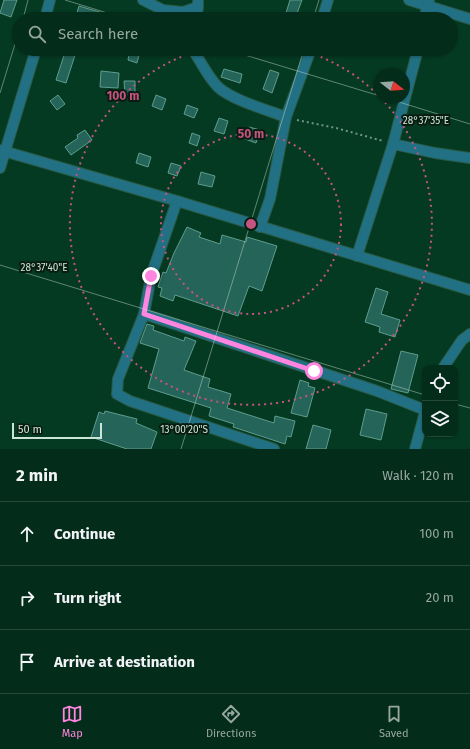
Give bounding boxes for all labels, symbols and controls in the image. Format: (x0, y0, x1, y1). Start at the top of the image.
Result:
search box (12, 12, 458, 56)
icon: search (26, 23, 48, 45)
text: Search here (58, 25, 138, 43)
north arrow (374, 68, 410, 104)
text: 100 m (107, 89, 139, 103)
text: 28°37'35"E (403, 115, 449, 127)
text: 50 m (238, 127, 264, 141)
centre of rings (244, 217, 258, 231)
text: 28°37'40"E (20, 262, 68, 274)
route end (142, 267, 160, 285)
route start (305, 362, 323, 380)
map controls (422, 365, 458, 437)
button: locate (422, 365, 458, 401)
button: layers (422, 401, 458, 437)
scale bar (12, 421, 102, 440)
text: 50 m (18, 423, 42, 436)
text: 13°00'20"S (160, 424, 208, 436)
text: 2 min (16, 465, 58, 486)
text: Walk · 120 m (382, 468, 454, 483)
icon: ahead (16, 523, 38, 545)
text: Continue (54, 525, 115, 543)
text: 100 m (419, 526, 454, 541)
icon: right (16, 587, 38, 609)
text: Turn right (54, 589, 121, 607)
text: 20 m (426, 590, 454, 605)
icon: arrive (16, 651, 38, 673)
text: Arrive at destination (54, 653, 195, 671)
tab: Map (61, 703, 83, 740)
tab: Directions (206, 703, 256, 740)
tab: Saved (379, 703, 409, 740)

